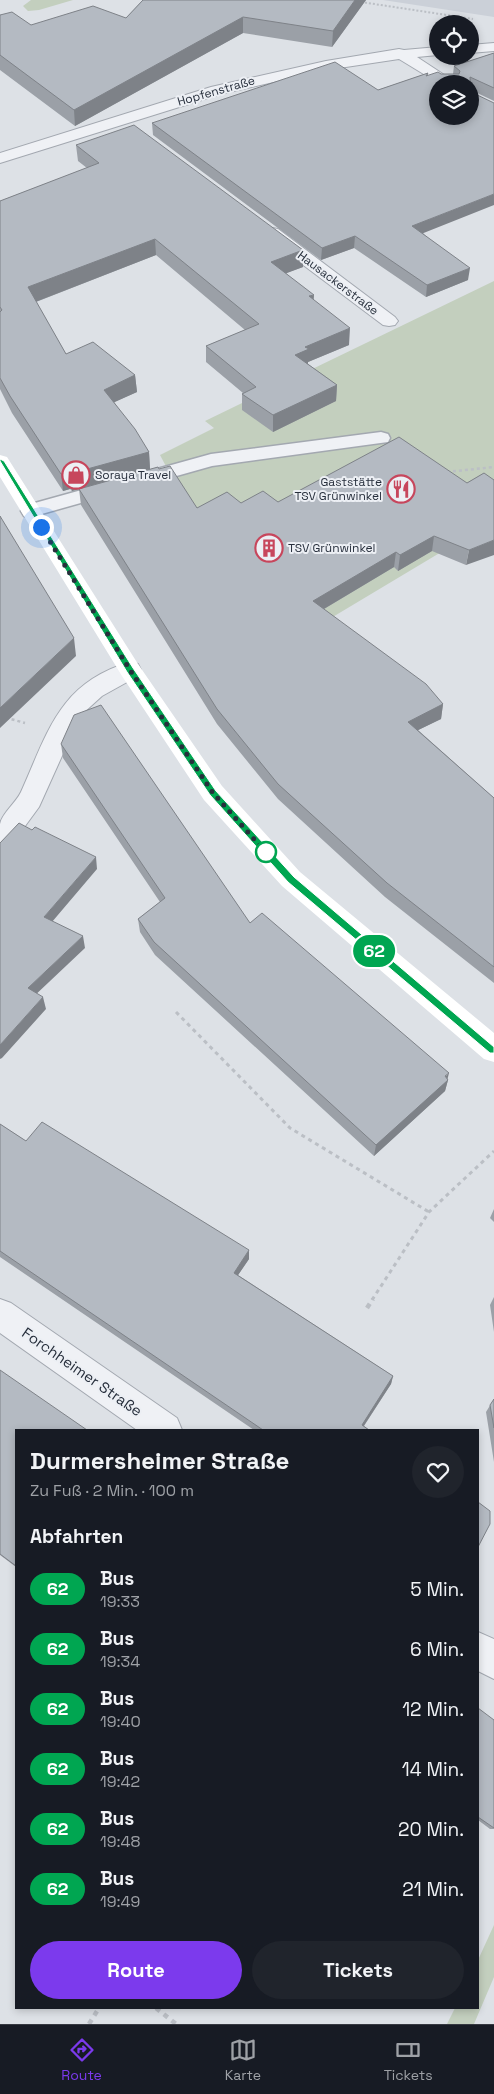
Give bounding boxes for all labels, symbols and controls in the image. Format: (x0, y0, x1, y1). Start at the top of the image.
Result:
map controls (429, 15, 479, 125)
button: locate (429, 15, 479, 65)
street label: Hopfenstraße (175, 72, 257, 110)
button: layers (429, 75, 479, 125)
street label: Hausackerstraße (294, 247, 382, 319)
shop icon: Soraya Travel (61, 460, 91, 490)
place label: Soraya Travel (95, 467, 171, 483)
place label: Gaststätte TSV Grünwinkel (294, 474, 382, 504)
restaurant icon: Gaststätte TSV Grünwinkel (386, 474, 416, 504)
your location (29, 515, 54, 540)
building icon: TSV Grünwinkel (254, 533, 284, 563)
place label: TSV Grünwinkel (288, 540, 376, 556)
unlabelled marker (255, 841, 277, 863)
line badge: 62 (352, 935, 396, 967)
text: 62 (363, 939, 385, 962)
street label: Forchheimer Straße (19, 1323, 146, 1420)
text: Durmersheimer Straße (30, 1445, 289, 1476)
button: heart (412, 1446, 464, 1498)
text: Zu Fuß · 2 Min. · 100 m (30, 1480, 194, 1501)
text: Abfahrten (30, 1524, 123, 1549)
text: Bus (100, 1566, 134, 1591)
text: 62 (47, 1577, 68, 1600)
text: 5 Min. (410, 1577, 464, 1602)
text: 19:33 (100, 1591, 140, 1612)
text: Bus (100, 1626, 134, 1651)
text: 62 (47, 1637, 68, 1660)
text: 6 Min. (410, 1637, 464, 1662)
text: 19:34 (100, 1651, 140, 1672)
text: Bus (100, 1686, 134, 1711)
text: 62 (47, 1697, 68, 1720)
text: 12 Min. (402, 1697, 464, 1722)
text: 19:40 (100, 1711, 141, 1732)
text: Bus (100, 1746, 134, 1771)
text: 62 (47, 1757, 68, 1780)
text: 14 Min. (402, 1757, 464, 1782)
text: 19:42 (100, 1771, 140, 1792)
text: Bus (100, 1806, 134, 1831)
text: 62 (47, 1817, 68, 1840)
text: 20 Min. (398, 1817, 464, 1842)
text: 19:48 (100, 1831, 141, 1852)
text: Bus (100, 1866, 134, 1891)
text: 62 (47, 1877, 68, 1900)
text: 21 Min. (402, 1877, 464, 1902)
text: 19:49 (100, 1891, 140, 1912)
button: Route (30, 1941, 242, 1999)
button: Tickets (252, 1941, 464, 1999)
tab: Route (61, 2036, 102, 2084)
tab: Karte (225, 2036, 261, 2084)
tab: Tickets (384, 2036, 433, 2084)

